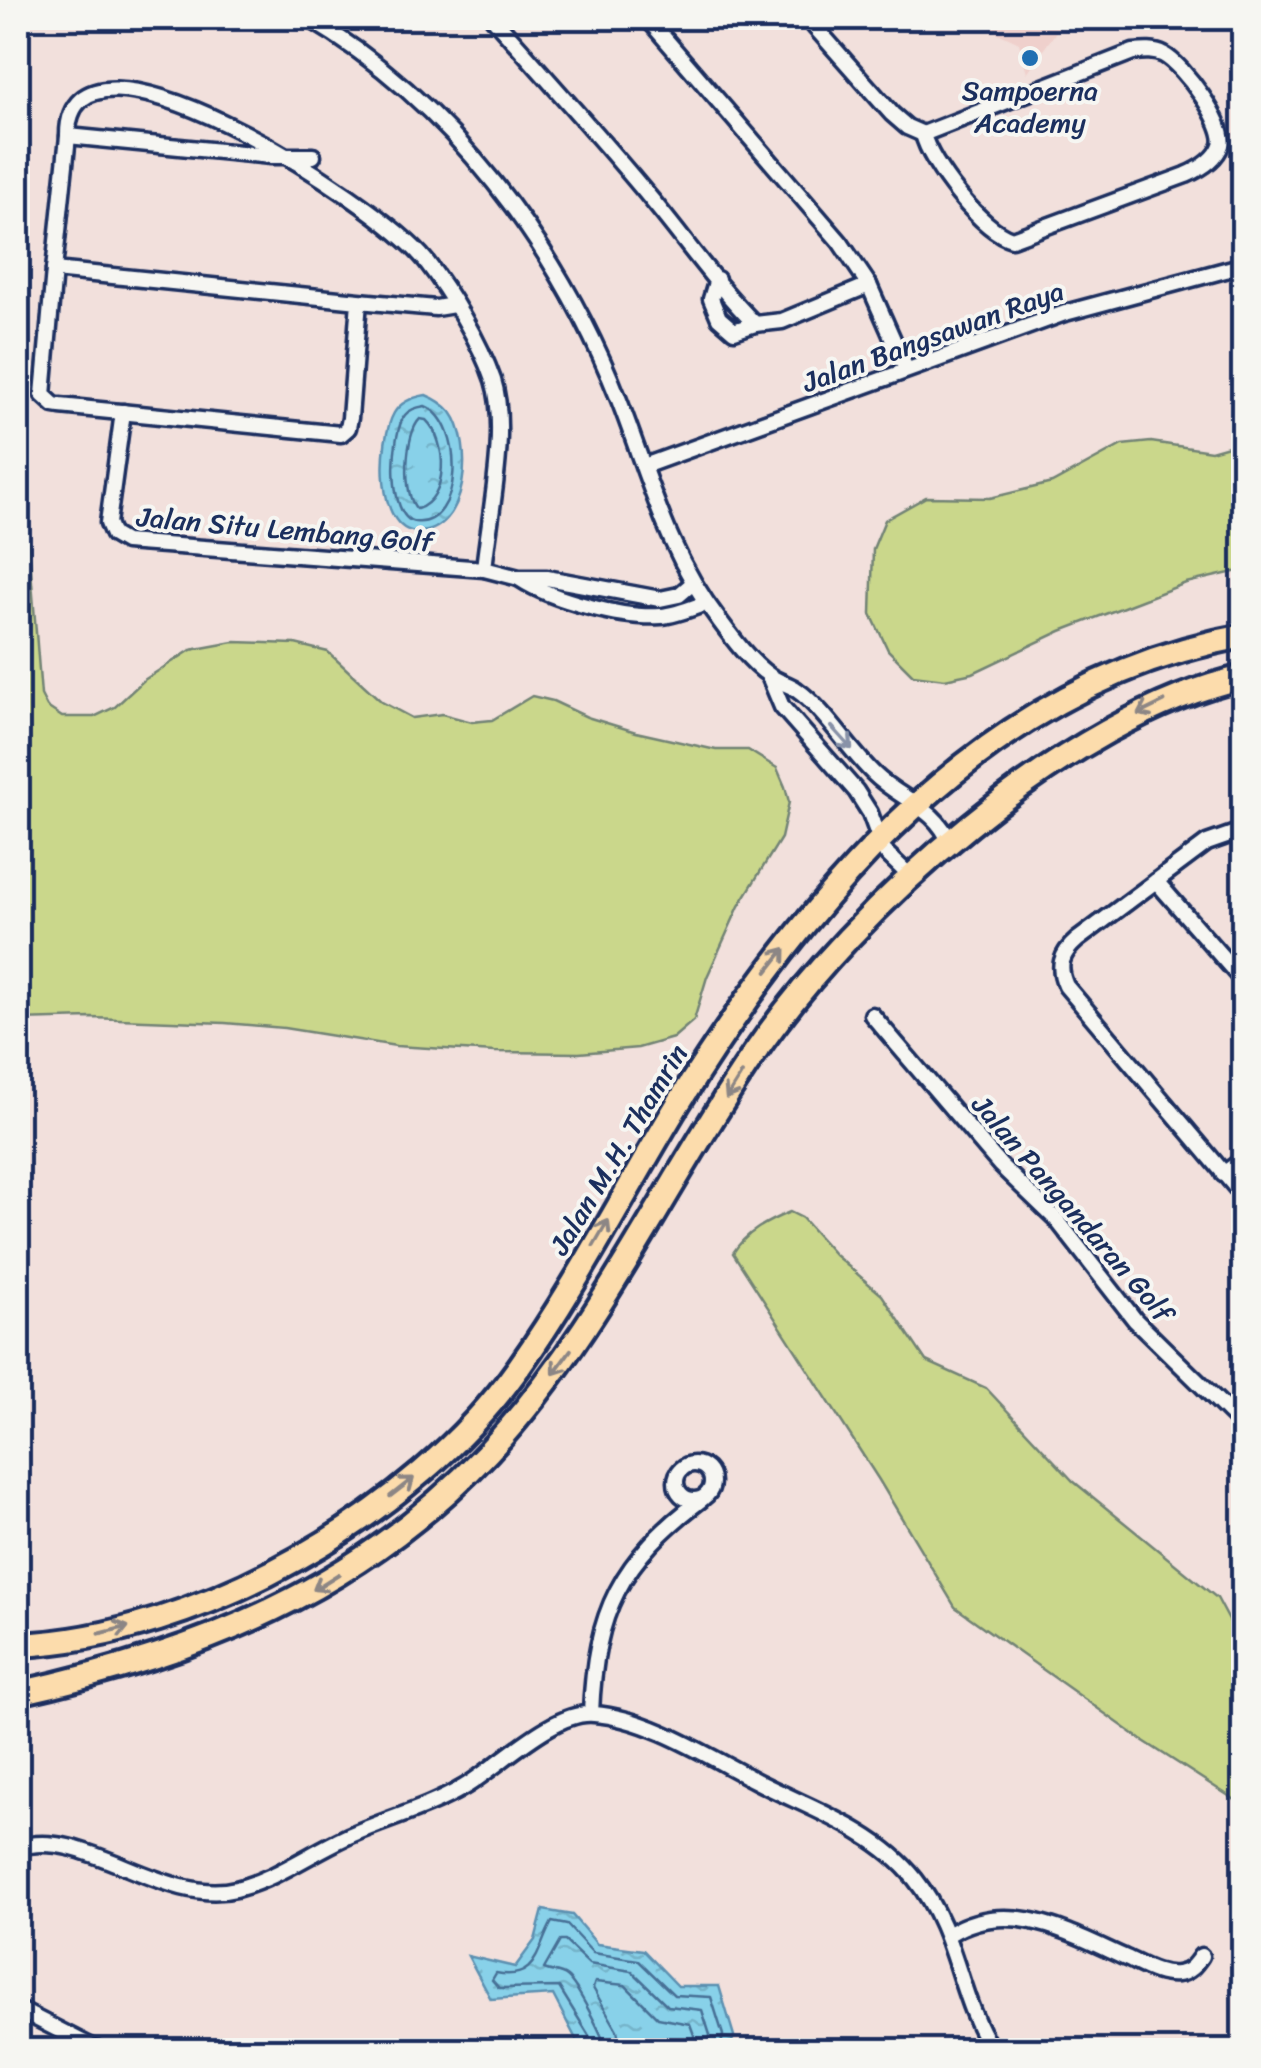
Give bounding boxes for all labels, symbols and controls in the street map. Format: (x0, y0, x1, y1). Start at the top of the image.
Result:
marker: Sampoerna Academy (1019, 47, 1041, 69)
place label: Sampoerna Academy (962, 66, 1098, 147)
street label: Jalan Bangsawan Raya (794, 266, 1071, 407)
street label: Jalan Situ Lembang Golf (134, 492, 438, 567)
one-way arrow (1137, 700, 1167, 719)
one-way arrow (830, 725, 853, 750)
one-way arrow (765, 947, 787, 973)
street label: Jalan M.H. Thamrin (535, 1034, 701, 1265)
one-way arrow (723, 1072, 744, 1100)
street label: Jalan Pangandaran Golf (959, 1082, 1188, 1336)
one-way arrow (591, 1219, 611, 1248)
one-way arrow (551, 1348, 572, 1375)
one-way arrow (388, 1477, 415, 1498)
one-way arrow (312, 1572, 341, 1593)
one-way arrow (97, 1619, 129, 1638)

